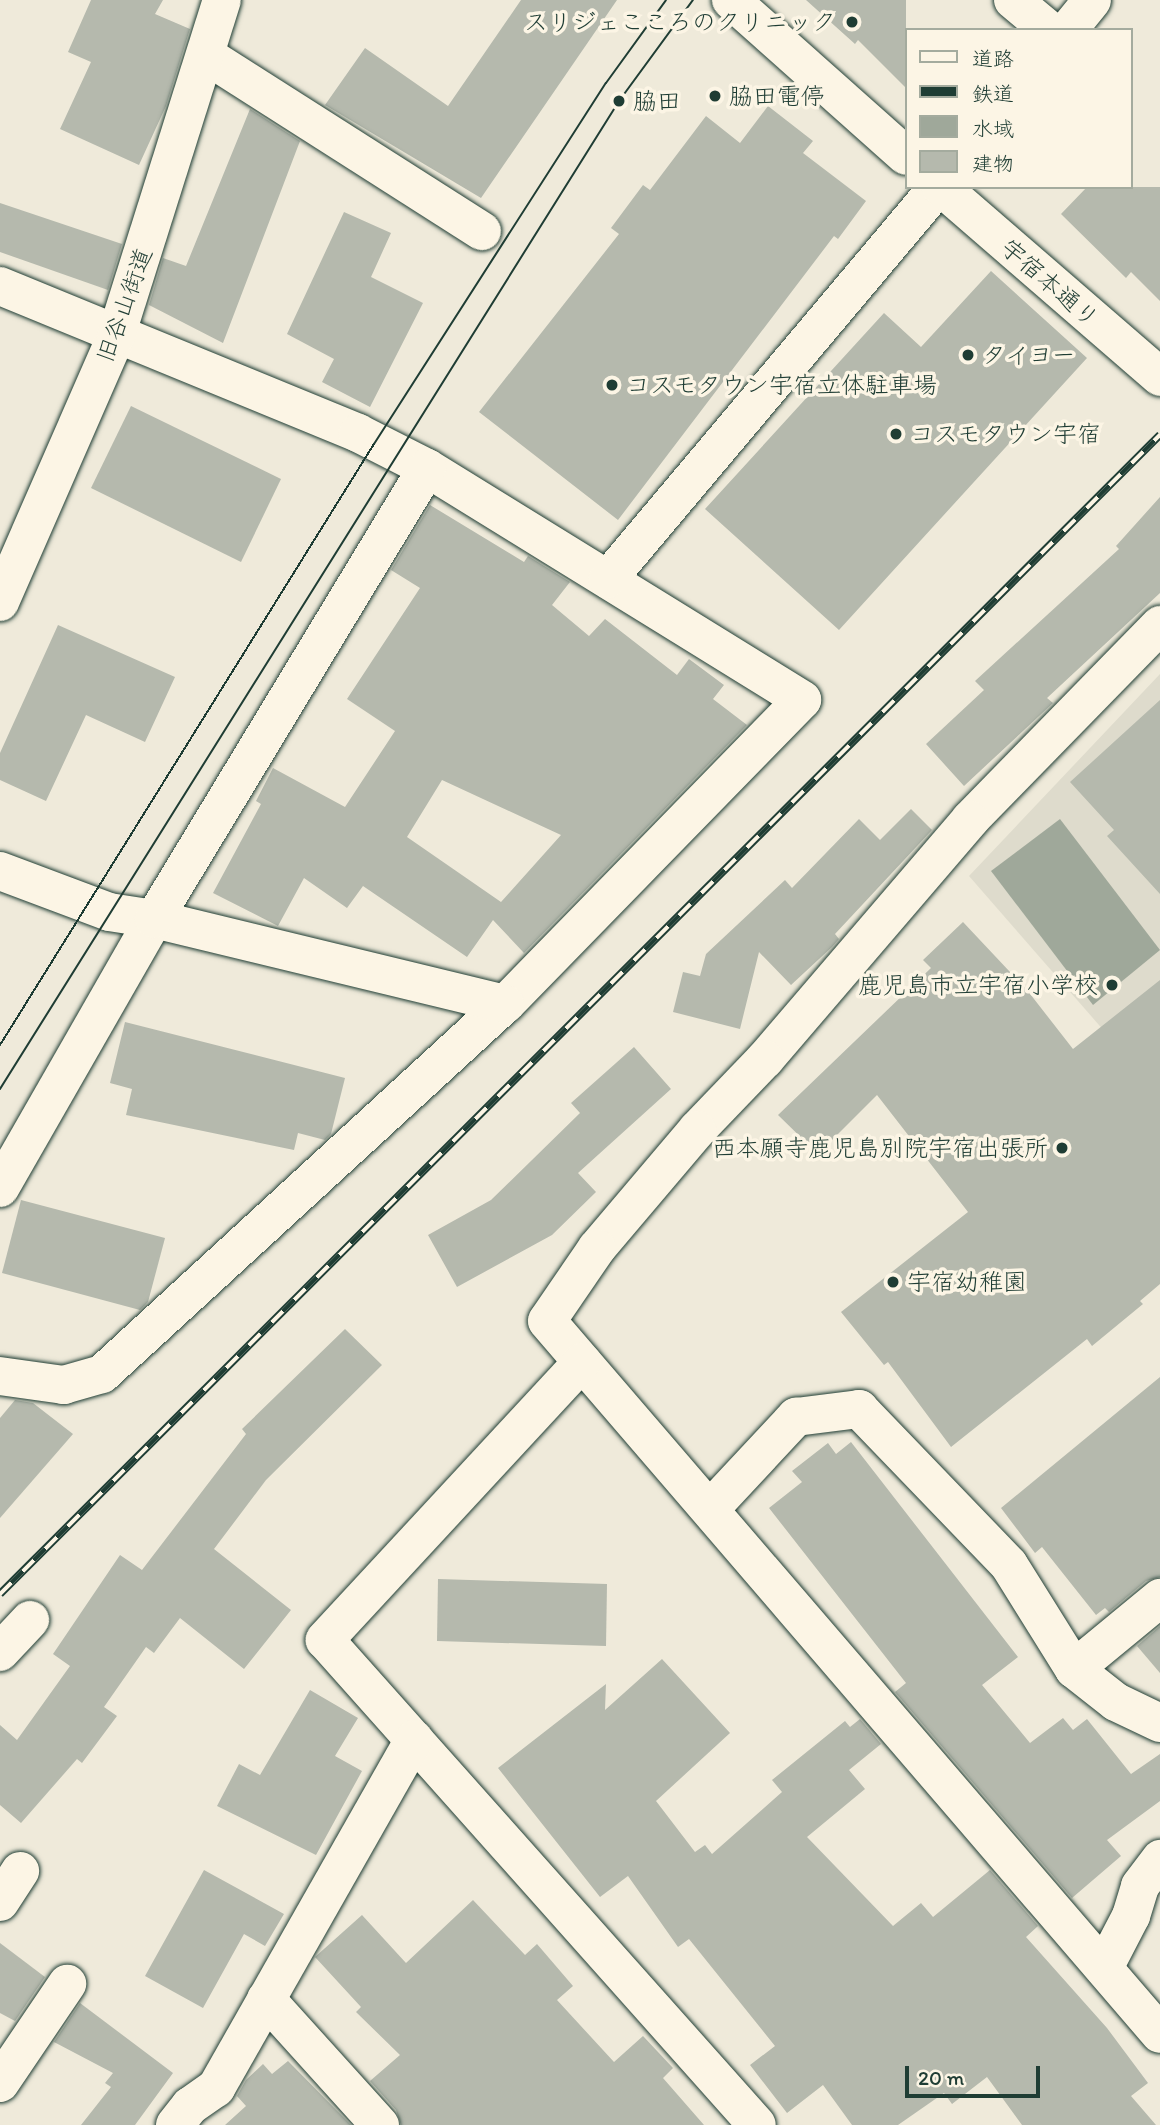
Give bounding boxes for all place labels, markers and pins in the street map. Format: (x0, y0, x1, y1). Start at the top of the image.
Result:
place label: スリジェこころのクリニック (524, 8, 836, 36)
marker: スリジェこころのクリニック (842, 12, 862, 32)
place label: 脇田電停 (729, 82, 825, 110)
place label: 脇田 (633, 87, 681, 115)
marker: 脇田電停 (707, 88, 723, 104)
marker: 脇田 (611, 93, 627, 109)
place label: タイヨー (982, 341, 1077, 369)
marker: タイヨー (960, 347, 976, 363)
place label: コスモタウン宇宿立体駐車場 (626, 371, 938, 399)
marker: コスモタウン宇宿立体駐車場 (604, 377, 620, 393)
place label: コスモタウン宇宿 (910, 420, 1102, 448)
marker: コスモタウン宇宿 (888, 426, 904, 442)
place label: 鹿児島市立宇宿小学校 (858, 971, 1098, 999)
marker: 鹿児島市立宇宿小学校 (1104, 977, 1120, 993)
place label: 西本願寺鹿児島別院宇宿出張所 (712, 1134, 1048, 1162)
marker: 西本願寺鹿児島別院宇宿出張所 (1054, 1140, 1070, 1156)
place label: 宇宿幼稚園 (907, 1268, 1027, 1296)
marker: 宇宿幼稚園 (885, 1274, 901, 1290)

